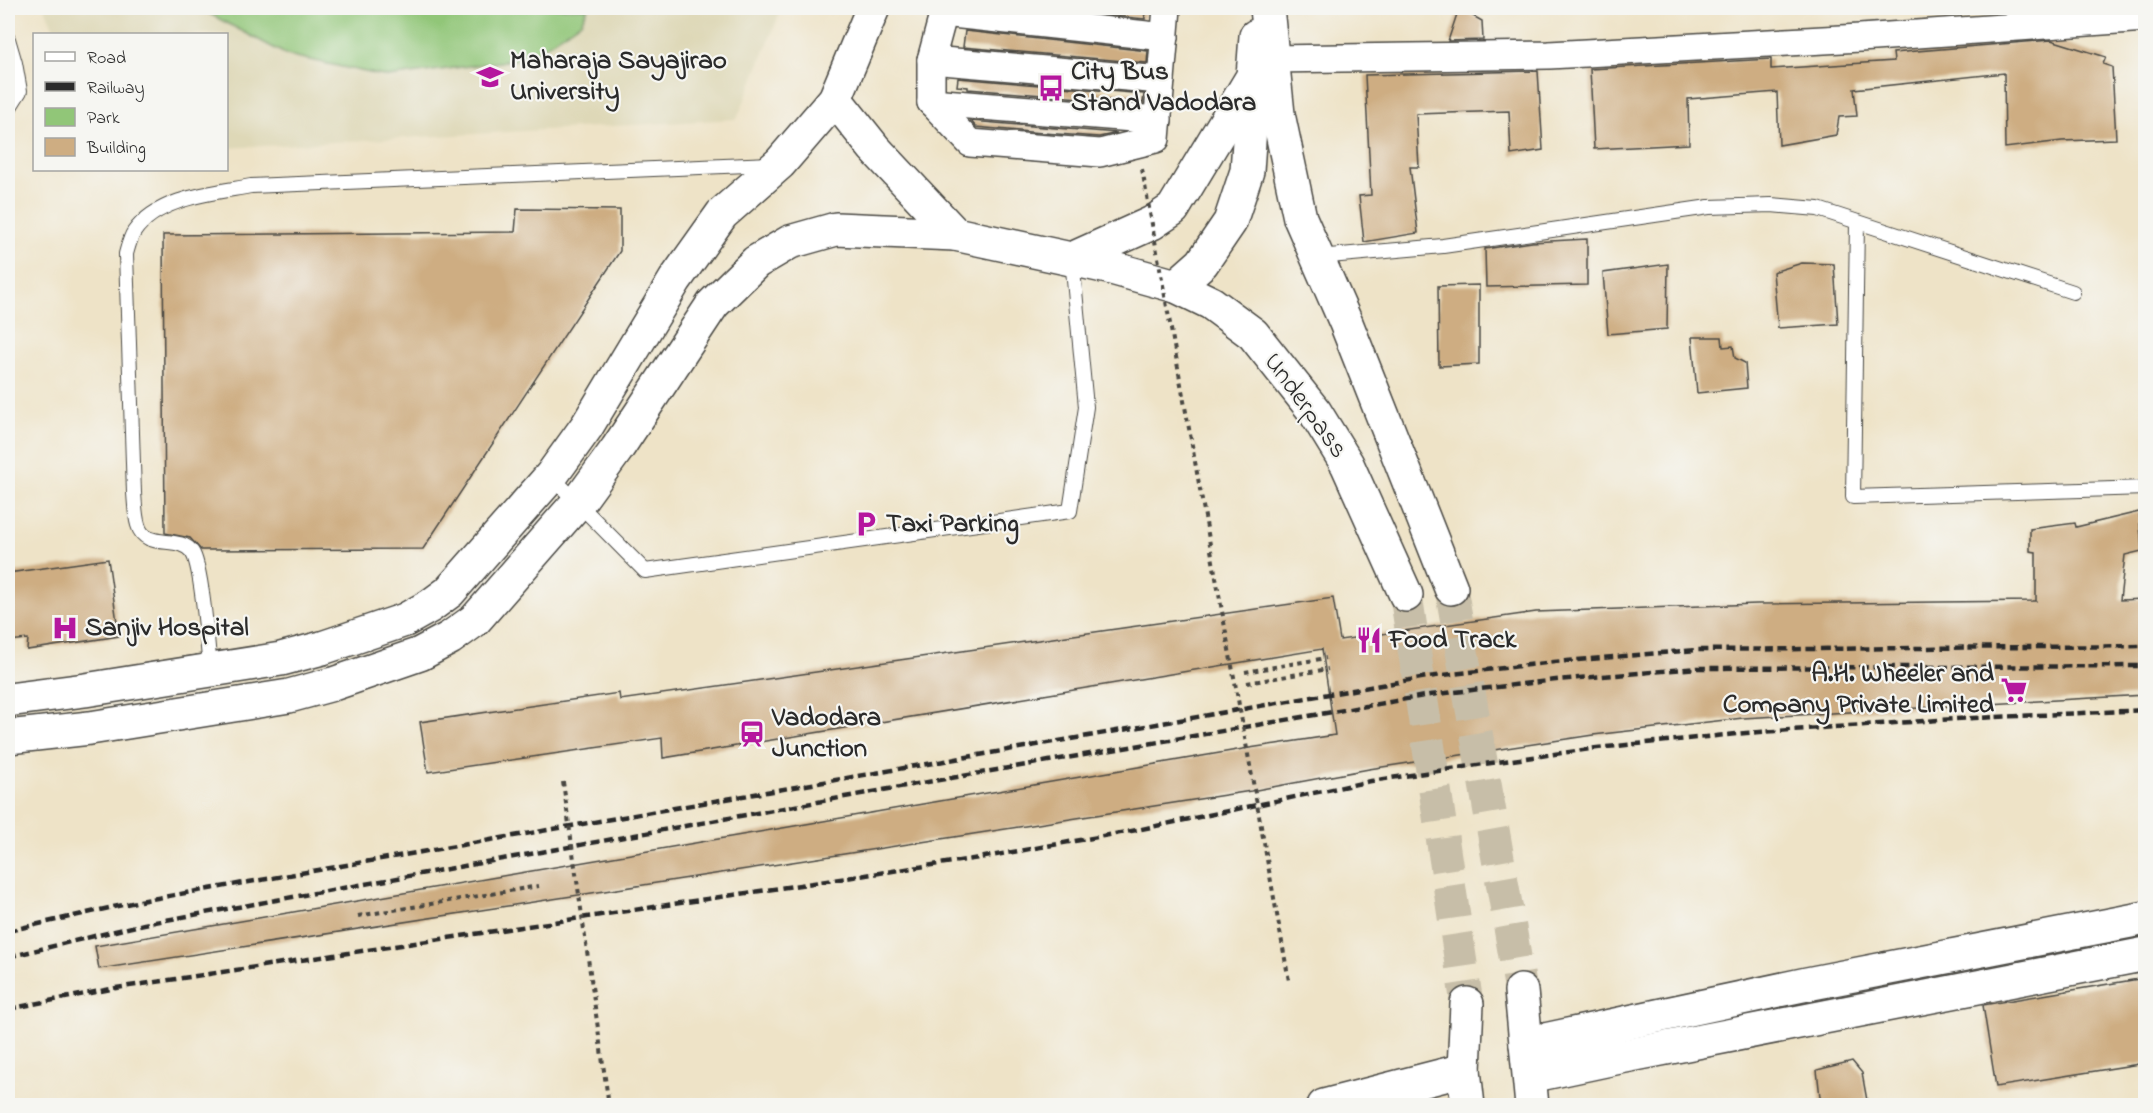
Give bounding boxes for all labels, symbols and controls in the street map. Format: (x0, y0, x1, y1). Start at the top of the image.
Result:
legend (33, 33, 228, 171)
place label: Maharaja Sayajirao University (510, 42, 727, 112)
text: Road (87, 46, 126, 72)
place label: City Bus Stand Vadodara (1071, 53, 1256, 123)
school or university icon: Maharaja Sayajirao University (475, 62, 505, 92)
bus stop icon: City Bus Stand Vadodara (1036, 73, 1066, 103)
text: Railway (87, 76, 144, 102)
text: Park (87, 106, 120, 132)
text: Building (86, 136, 146, 163)
street label: Underpass (1253, 345, 1357, 467)
place label: Taxi Parking (886, 505, 1019, 545)
parking icon: Taxi Parking (851, 509, 881, 539)
place label: Sanjiv Hospital (85, 609, 249, 648)
hospital icon: Sanjiv Hospital (50, 613, 80, 643)
place label: Food Track (1387, 621, 1517, 660)
restaurant icon: Food Track (1354, 625, 1384, 655)
place label: A.H. Wheeler and Company Private Limited (1723, 655, 1995, 725)
supermarket icon: A.H. Wheeler and Company Private Limited (1999, 675, 2029, 705)
place label: Vadodara Junction (771, 699, 881, 769)
station icon: Vadodara Junction (737, 719, 767, 749)

